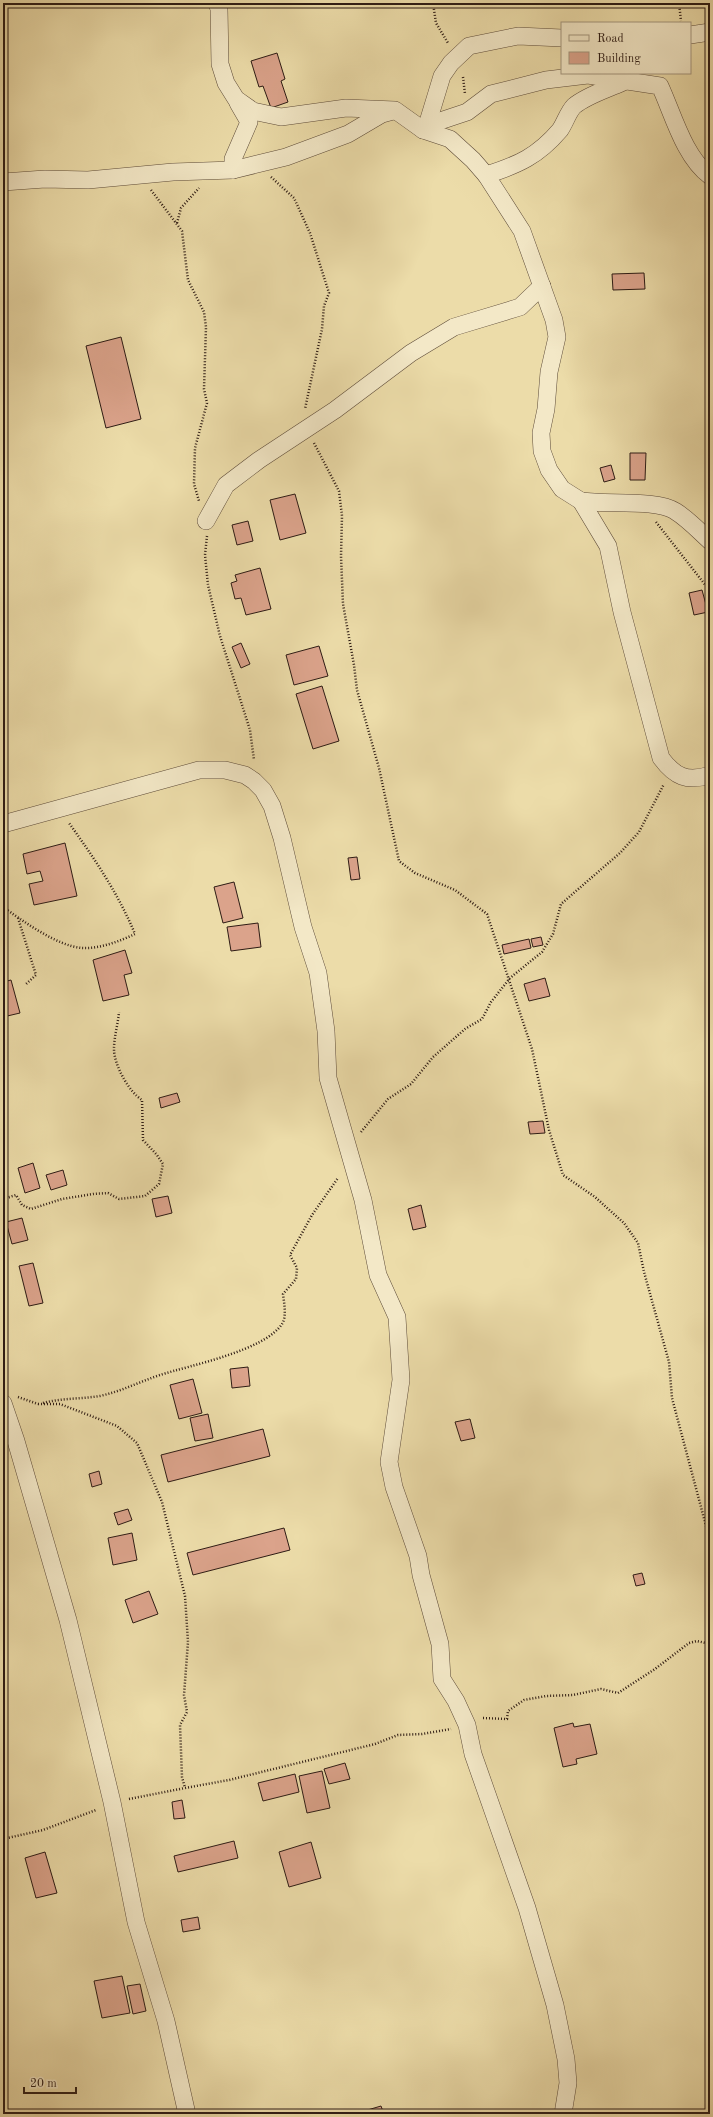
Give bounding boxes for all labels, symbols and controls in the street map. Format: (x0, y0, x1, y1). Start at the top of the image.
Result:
legend (561, 22, 691, 74)
text: Road (597, 33, 624, 45)
text: Building (597, 53, 641, 65)
scale bar (24, 2069, 76, 2095)
text: 20 m (30, 2078, 57, 2090)

